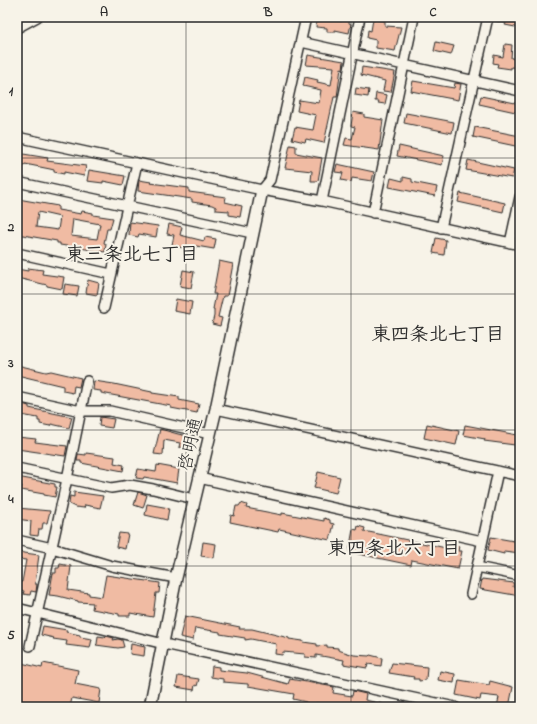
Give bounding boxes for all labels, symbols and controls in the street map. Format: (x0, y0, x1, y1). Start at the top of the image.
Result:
text: A (100, 3, 108, 22)
text: B (263, 3, 273, 22)
text: C (429, 3, 437, 22)
text: 1 (9, 82, 14, 101)
text: 2 (7, 218, 15, 237)
district label: 東三条北七丁目 (65, 242, 199, 269)
district label: 東四条北七丁目 (371, 322, 505, 349)
text: 3 (7, 354, 14, 373)
street label: 啓明通 (173, 415, 211, 474)
text: 4 (7, 490, 14, 509)
district label: 東四条北六丁目 (327, 536, 461, 563)
text: 5 (7, 626, 15, 645)

